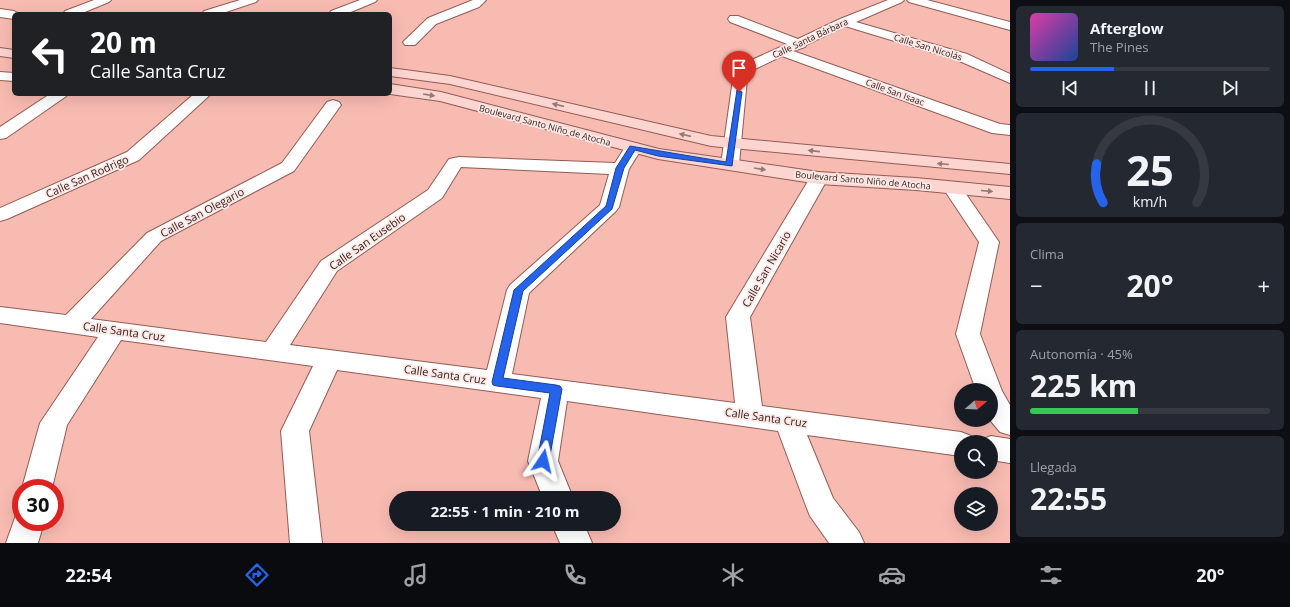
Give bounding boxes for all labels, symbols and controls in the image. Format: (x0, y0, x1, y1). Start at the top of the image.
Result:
street label: Calle Santa Bárbara (770, 15, 850, 61)
text: Afterglow (1090, 18, 1164, 38)
text: 20 m (90, 23, 157, 61)
icon: left (24, 28, 76, 80)
street label: Calle San Nicolás (892, 30, 964, 64)
text: The Pines (1090, 38, 1148, 56)
pin (722, 51, 756, 92)
icon: arrive (728, 57, 750, 79)
text: Calle Santa Cruz (90, 59, 225, 83)
street label: Calle San Isaac (864, 75, 927, 109)
icon: previous (1059, 77, 1081, 99)
icon: pause (1139, 77, 1161, 99)
icon: next (1219, 77, 1241, 99)
one-way arrow (422, 92, 435, 98)
street label: Boulevard Santo Niño de Atocha (478, 101, 612, 149)
one-way arrow (552, 102, 565, 108)
one-way arrow (679, 131, 691, 137)
text: 25 (1126, 142, 1174, 198)
one-way arrow (808, 148, 820, 154)
street label: Calle San Rodrigo (43, 151, 131, 201)
one-way arrow (937, 161, 949, 167)
one-way arrow (754, 166, 766, 172)
street label: Boulevard Santo Niño de Atocha (795, 168, 931, 192)
street label: Calle San Olegario (157, 183, 247, 240)
one-way arrow (981, 187, 993, 194)
text: km/h (1133, 191, 1167, 210)
street label: Calle San Eusebio (326, 209, 408, 273)
street label: Calle San Nicario (738, 228, 794, 310)
text: Clima (1030, 245, 1064, 263)
text: 20° (1126, 265, 1174, 306)
text: − (1030, 270, 1043, 300)
text: + (1257, 270, 1270, 300)
street label: Calle Santa Cruz (82, 318, 166, 344)
text: Autonomía · 45% (1030, 345, 1133, 363)
street label: Calle Santa Cruz (403, 361, 487, 387)
text: 225 km (1030, 365, 1137, 406)
north arrow (954, 383, 998, 427)
map controls (954, 383, 998, 531)
street label: Calle Santa Cruz (724, 404, 808, 430)
button: search (954, 435, 998, 479)
position arrow (522, 440, 564, 482)
text: Llegada (1030, 458, 1077, 476)
text: 22:55 (1030, 478, 1107, 519)
speed limit sign: 30 (12, 479, 64, 531)
button: layers (954, 487, 998, 531)
text: 22:55 · 1 min · 210 m (431, 501, 579, 521)
icon: directions (243, 561, 271, 589)
icon: music (402, 561, 430, 589)
icon: phone (561, 561, 589, 589)
icon: climate (719, 561, 747, 589)
icon: car (878, 561, 906, 589)
icon: filters (1037, 561, 1065, 589)
text: 22:54 (65, 563, 112, 587)
text: 20° (1196, 563, 1225, 587)

